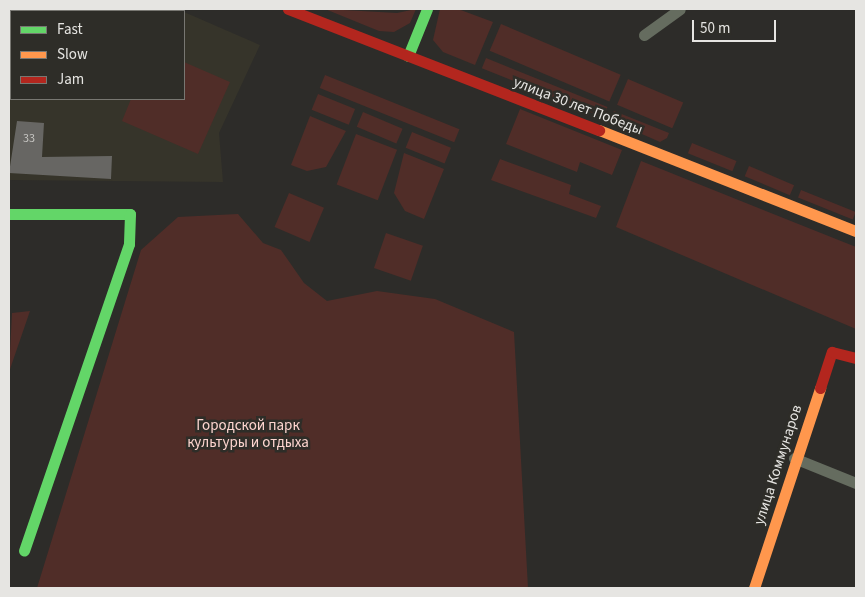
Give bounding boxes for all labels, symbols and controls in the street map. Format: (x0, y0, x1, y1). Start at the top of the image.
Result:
legend (10, 10, 185, 100)
scale bar (695, 10, 779, 42)
text: 50 m (700, 18, 730, 39)
text: Fast (57, 19, 83, 40)
text: Slow (57, 44, 88, 65)
text: Jam (57, 69, 84, 90)
street label: улица 30 лет Победы (511, 73, 645, 139)
house number: 33 (23, 132, 35, 146)
street label: улица Коммунаров (750, 403, 806, 527)
park label: Городской парк культуры и отдыха (187, 416, 309, 451)

